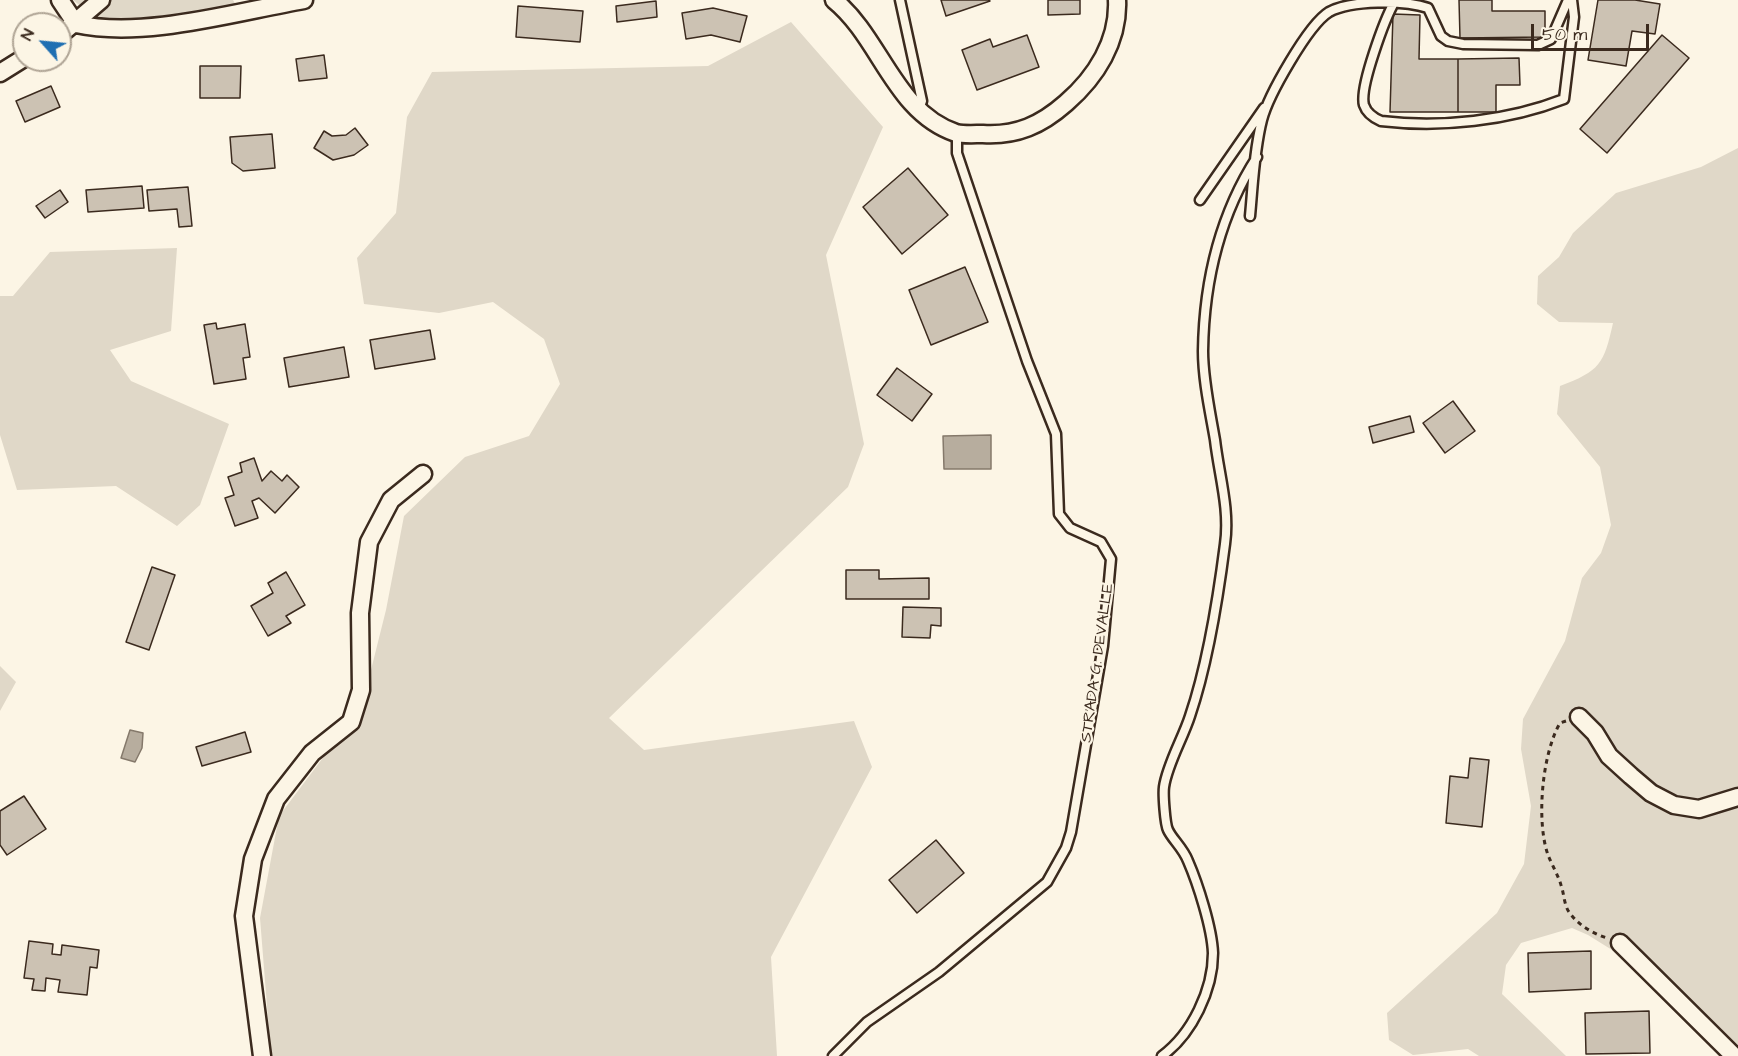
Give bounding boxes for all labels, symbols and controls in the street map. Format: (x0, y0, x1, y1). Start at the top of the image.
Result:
north arrow (12, 12, 72, 72)
scale bar (1534, 12, 1652, 50)
text: 50 m (1542, 22, 1587, 47)
text: N (16, 25, 40, 44)
street label: STRADA G. DEVALLE (1077, 582, 1119, 744)

